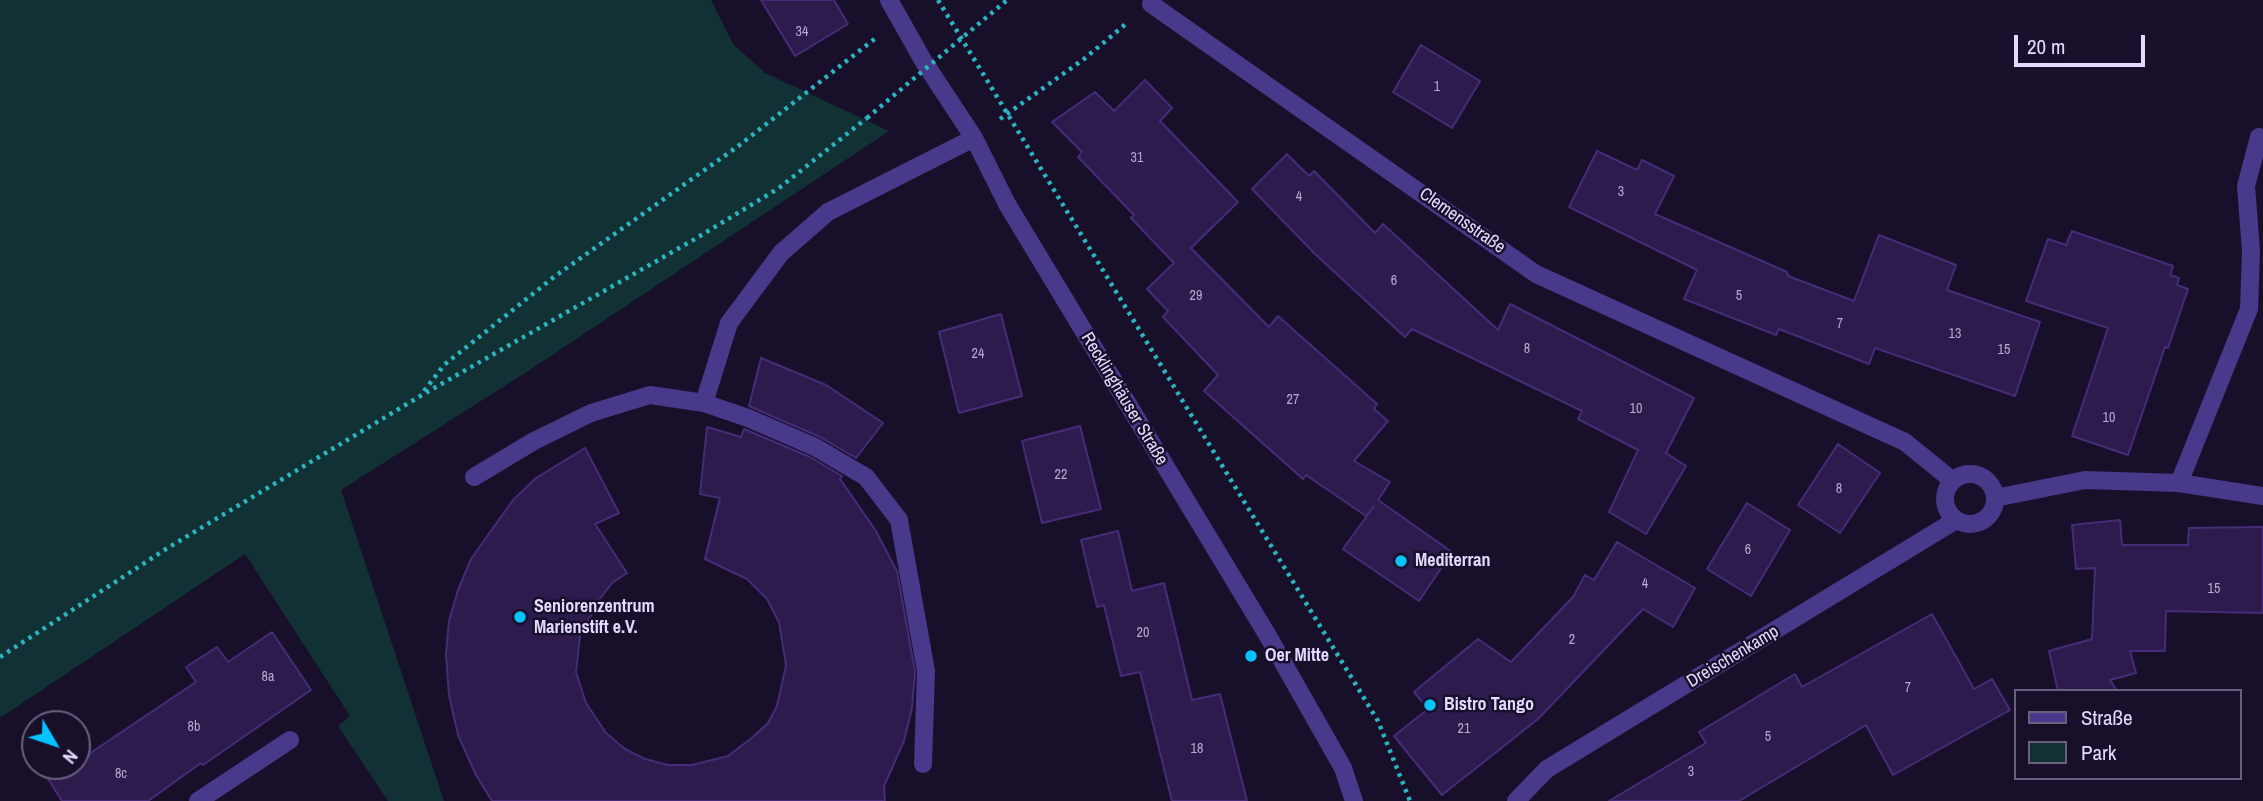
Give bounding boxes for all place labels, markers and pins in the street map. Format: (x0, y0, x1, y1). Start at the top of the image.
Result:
place label: Mediterran (1415, 550, 1490, 572)
marker: Mediterran (1393, 553, 1409, 569)
place label: Seniorenzentrum Marienstift e.V. (534, 596, 655, 638)
marker: Seniorenzentrum Marienstift e.V. (512, 609, 528, 625)
place label: Oer Mitte (1265, 645, 1329, 667)
marker: Oer Mitte (1243, 648, 1259, 664)
place label: Bistro Tango (1444, 694, 1534, 716)
marker: Bistro Tango (1422, 697, 1438, 713)

